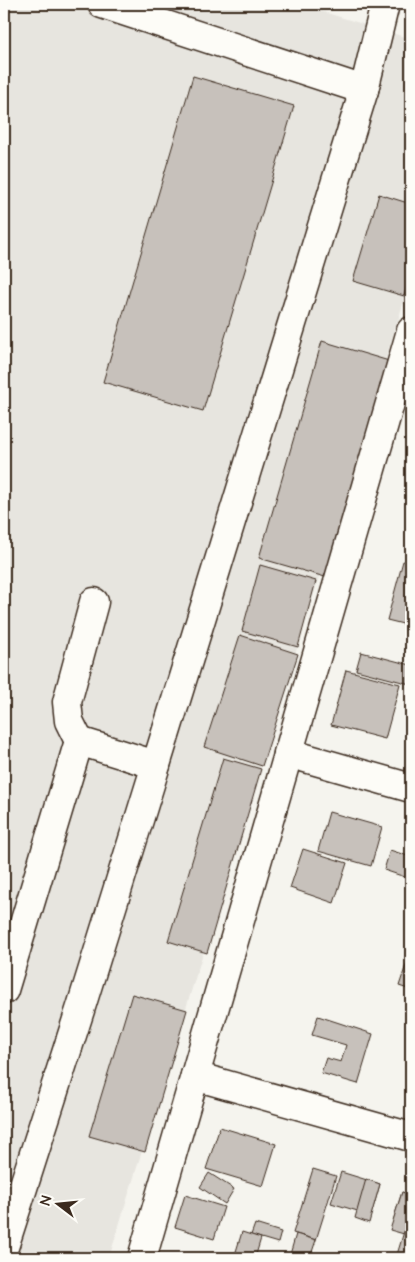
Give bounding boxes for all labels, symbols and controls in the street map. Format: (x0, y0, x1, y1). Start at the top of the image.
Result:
north arrow (32, 1180, 82, 1230)
text: N (36, 1194, 57, 1208)

